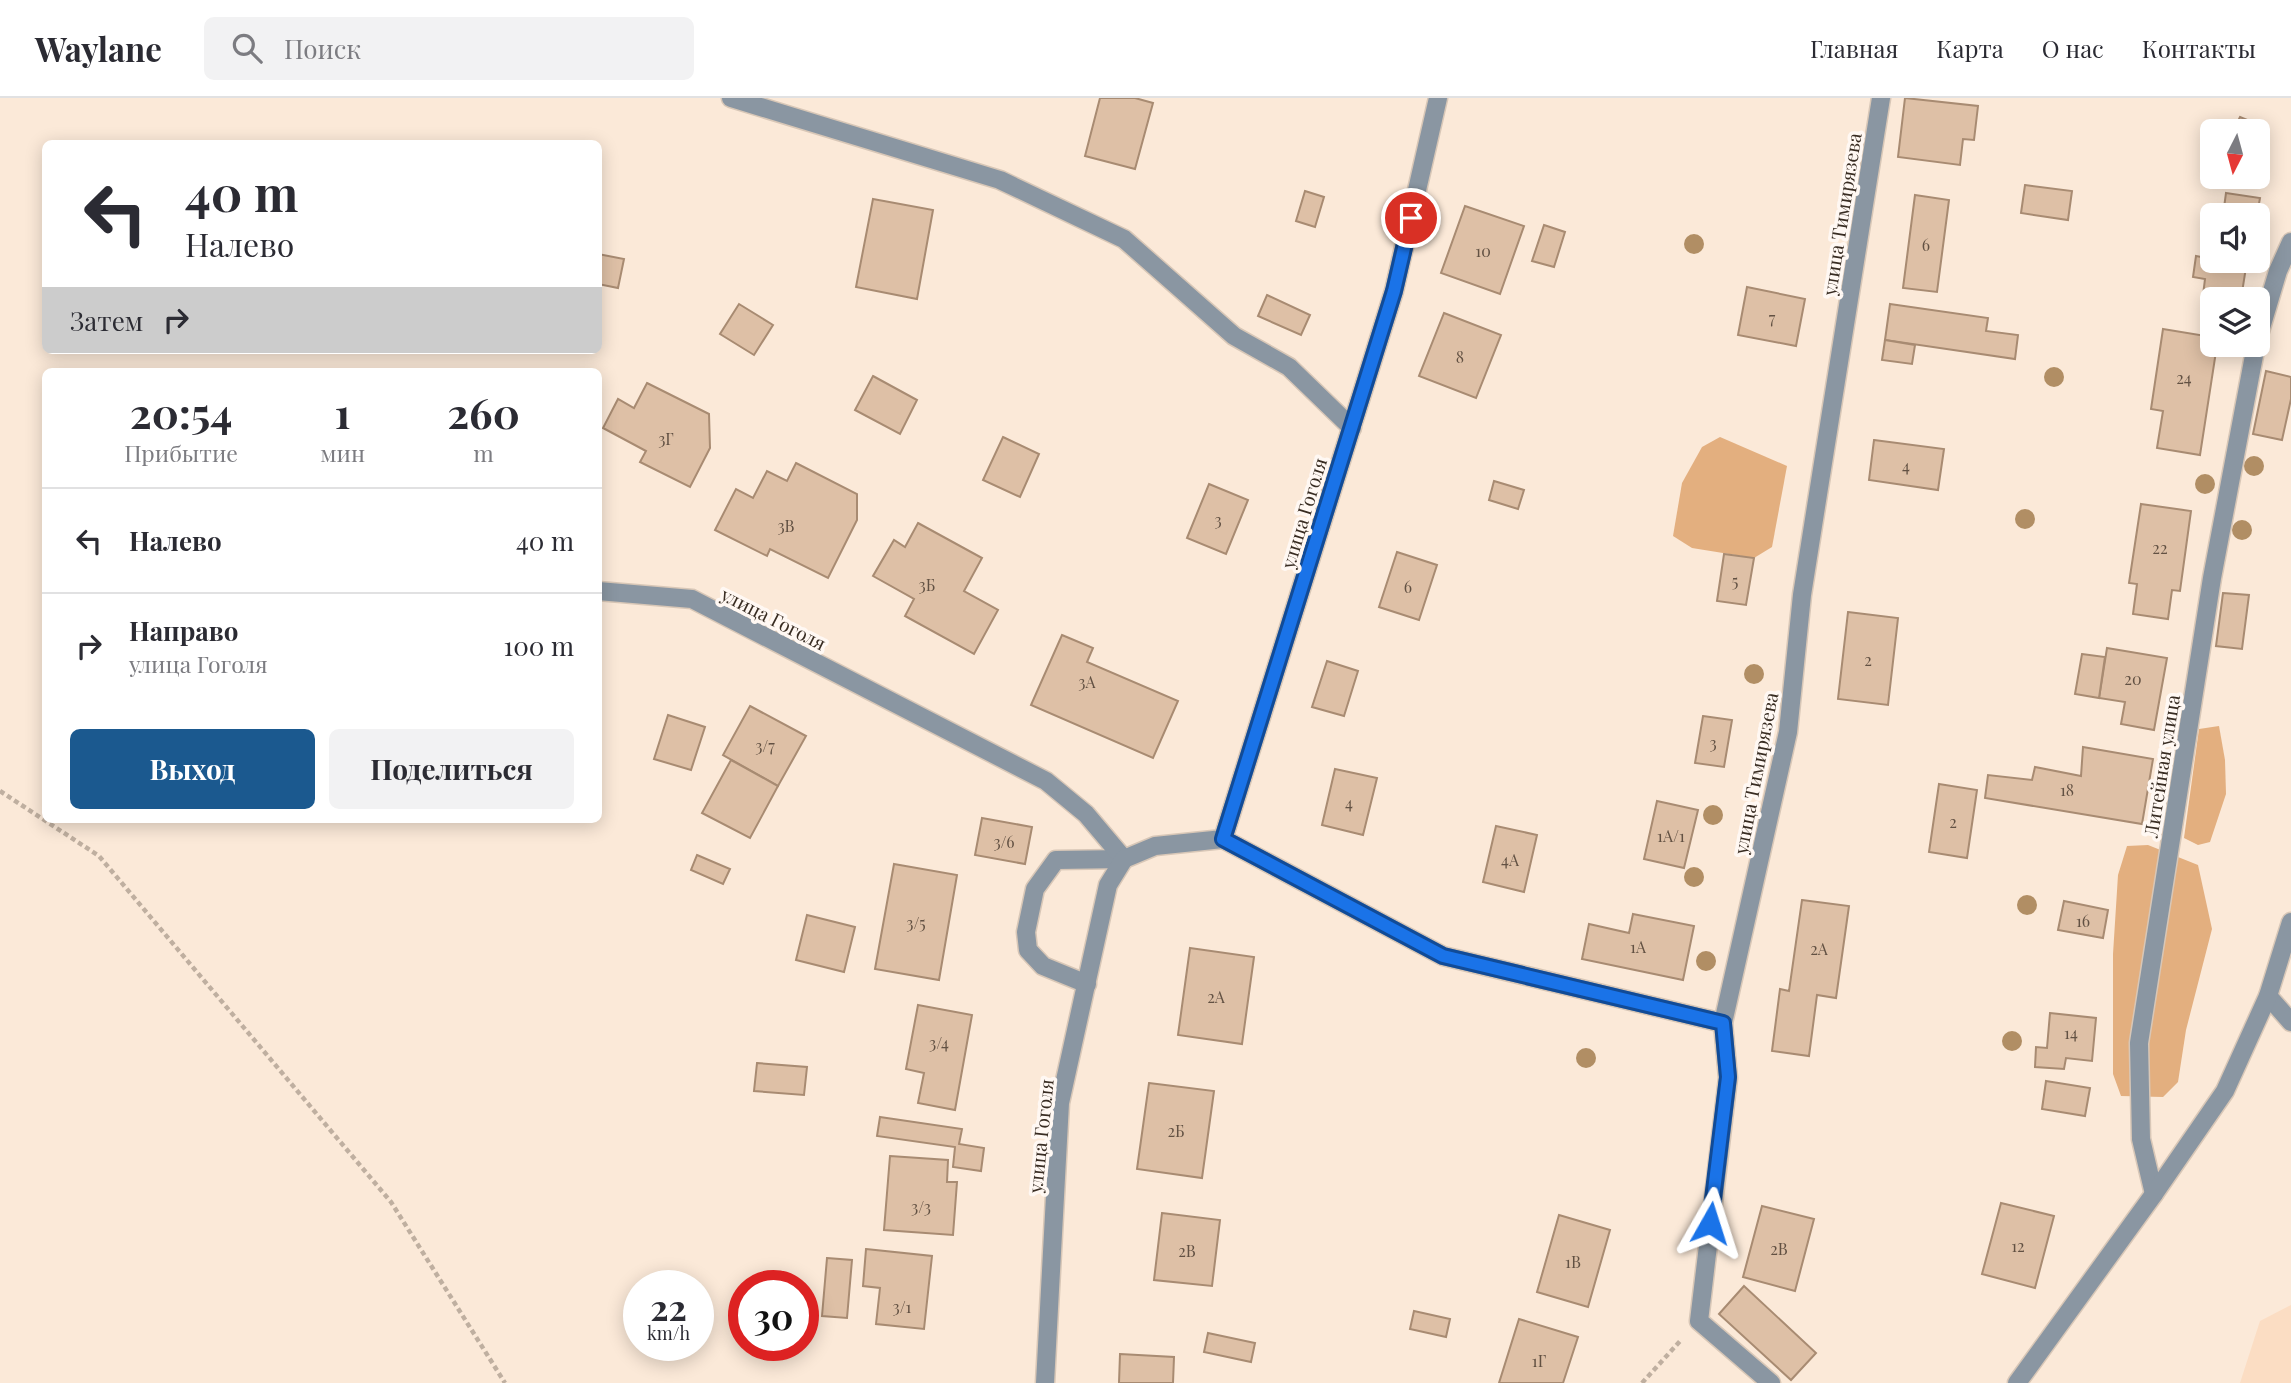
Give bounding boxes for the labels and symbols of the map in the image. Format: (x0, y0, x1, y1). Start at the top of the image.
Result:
north arrow (2200, 119, 2270, 189)
street label: улица Тимирязева (1815, 130, 1867, 298)
pin (1381, 188, 1441, 248)
house number: 6 (1922, 234, 1930, 255)
house number: 10 (1475, 240, 1491, 261)
house number: 7 (1769, 307, 1776, 328)
house number: 8 (1456, 346, 1464, 367)
house number: 24 (2176, 367, 2192, 388)
house number: 3Г (658, 428, 674, 449)
street label: улица Гоголя (1274, 454, 1332, 572)
house number: 4 (1902, 455, 1910, 476)
house number: 3 (1214, 509, 1222, 530)
house number: 3В (777, 515, 795, 536)
house number: 22 (2152, 537, 2168, 558)
house number: 5 (1732, 570, 1738, 591)
house number: 3Б (919, 574, 935, 595)
house number: 6 (1404, 576, 1412, 597)
street label: улица Гоголя (716, 580, 831, 656)
house number: 2 (1864, 649, 1872, 670)
house number: 20 (2124, 668, 2142, 689)
house number: 3А (1078, 671, 1097, 692)
street label: улица Тимирязева (1726, 689, 1784, 857)
street label: Литейная улица (2137, 692, 2185, 840)
house number: 3 (1709, 732, 1717, 753)
house number: 3/7 (755, 735, 775, 756)
house number: 18 (2060, 779, 2074, 800)
house number: 4 (1345, 792, 1353, 813)
house number: 2 (1949, 811, 1957, 832)
house number: 1А/1 (1657, 825, 1685, 846)
house number: 3/6 (993, 831, 1015, 852)
house number: 4А (1501, 849, 1520, 870)
house number: 16 (2076, 910, 2090, 931)
house number: 3/5 (906, 912, 926, 933)
house number: 1А (1630, 936, 1647, 957)
house number: 2А (1810, 938, 1829, 959)
house number: 2А (1207, 986, 1226, 1007)
house number: 14 (2064, 1022, 2078, 1043)
house number: 3/4 (929, 1032, 949, 1053)
street label: улица Гоголя (1021, 1078, 1059, 1195)
house number: 2Б (1167, 1120, 1185, 1141)
position arrow (1673, 1186, 1747, 1260)
house number: 3/3 (911, 1196, 931, 1217)
house number: 12 (2011, 1235, 2025, 1256)
house number: 2В (1770, 1238, 1788, 1259)
house number: 2В (1178, 1240, 1196, 1261)
house number: 1В (1565, 1251, 1581, 1272)
speed limit sign: 30 (728, 1270, 819, 1361)
house number: 3/1 (892, 1296, 912, 1317)
house number: 1Г (1532, 1350, 1547, 1371)

